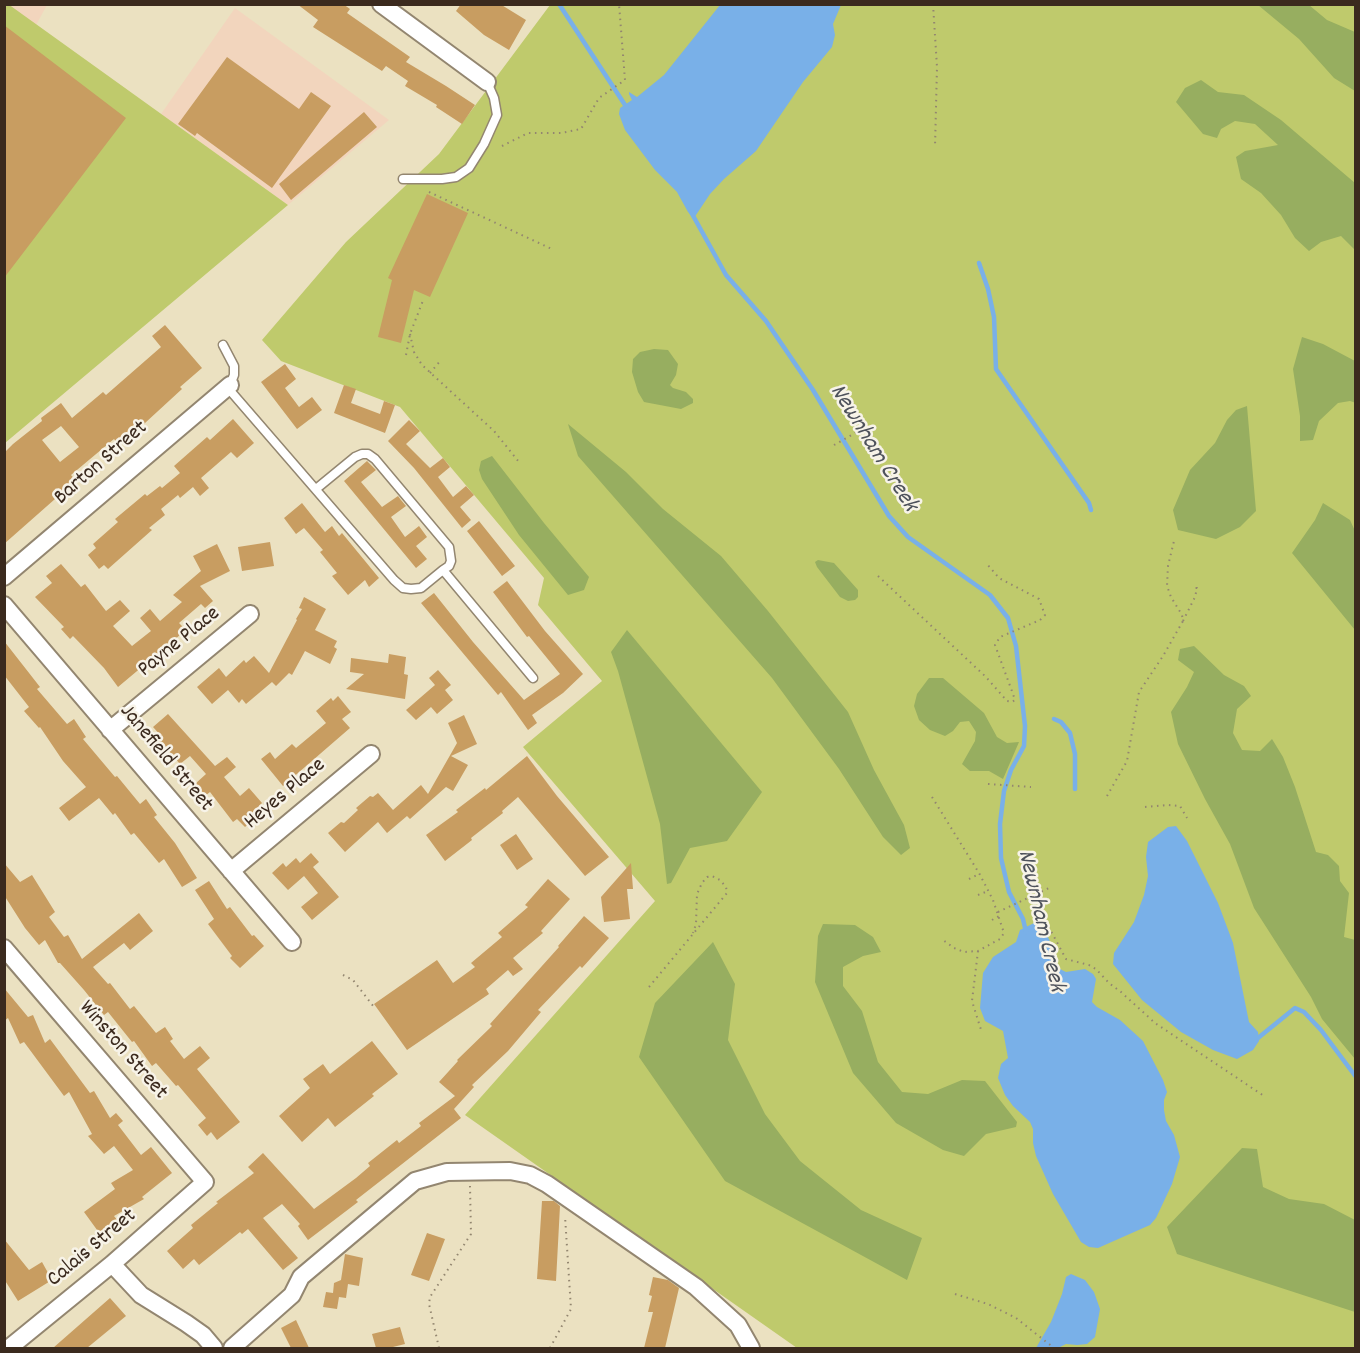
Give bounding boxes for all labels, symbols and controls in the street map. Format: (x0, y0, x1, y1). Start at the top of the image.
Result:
water label: Newnham Creek (821, 380, 923, 518)
street label: Barton Street (50, 416, 154, 512)
street label: Payne Place (134, 602, 226, 684)
street label: Janefield Street (112, 700, 218, 818)
street label: Heyes Place (240, 753, 332, 837)
water label: Newnham Creek (1009, 847, 1069, 995)
street label: Winston Street (72, 996, 172, 1106)
street label: Calais Street (43, 1204, 143, 1294)

